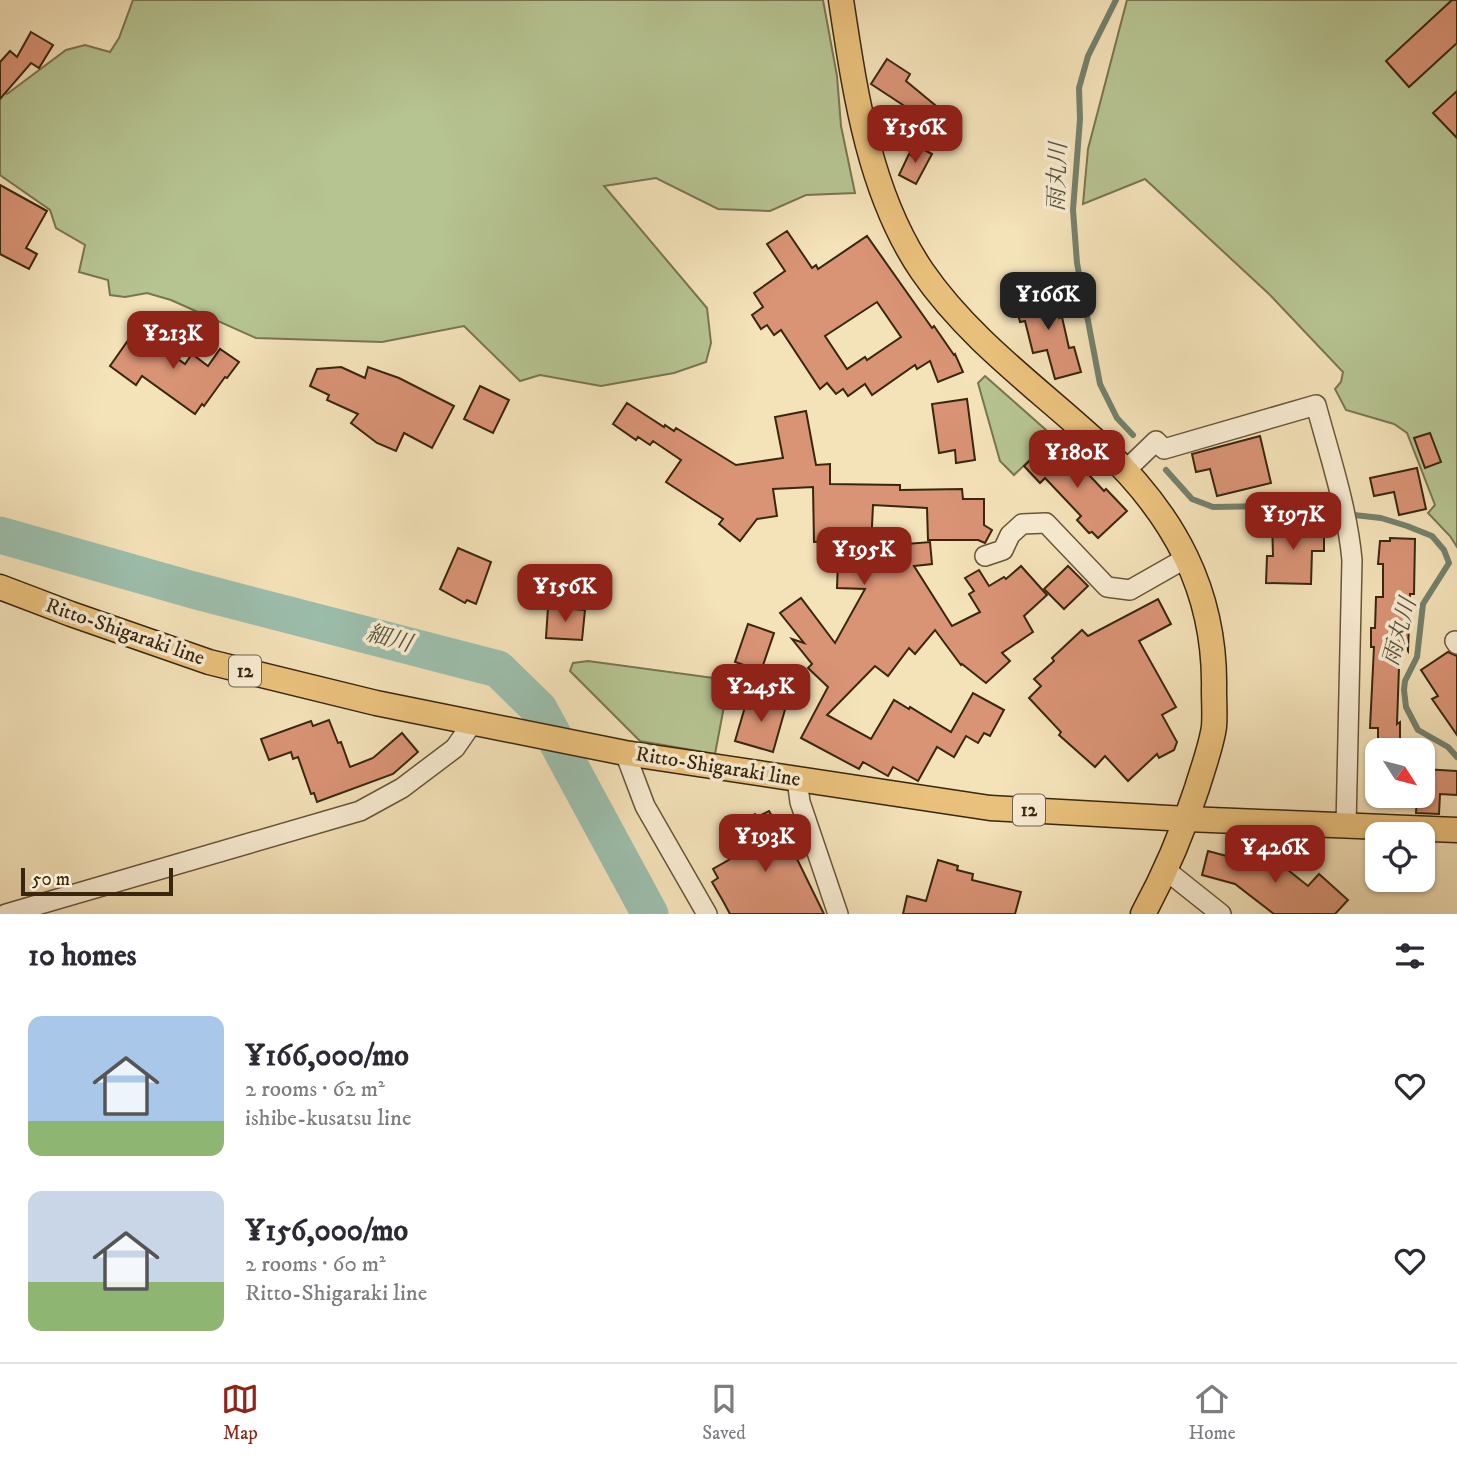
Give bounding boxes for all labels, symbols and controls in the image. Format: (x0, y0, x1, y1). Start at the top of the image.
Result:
pin: ¥156K (866, 106, 964, 165)
text: ¥156K (883, 113, 947, 142)
water label: 雨丸川 (1042, 139, 1074, 212)
pin: ¥166K (999, 272, 1097, 332)
text: ¥166K (1016, 280, 1080, 309)
pin: ¥213K (124, 312, 222, 371)
text: ¥213K (143, 319, 203, 348)
pin: ¥180K (1028, 430, 1126, 490)
text: ¥180K (1045, 438, 1109, 467)
pin: ¥197K (1244, 492, 1342, 552)
text: ¥197K (1261, 500, 1325, 529)
pin: ¥195K (815, 528, 913, 587)
text: ¥195K (833, 535, 895, 564)
pin: ¥156K (516, 564, 614, 624)
text: ¥156K (533, 572, 597, 601)
water label: 雨丸川 (1377, 592, 1424, 669)
street label: Ritto-Shigaraki line (42, 593, 208, 671)
water label: 細川 (363, 619, 418, 660)
road number: 12 (229, 656, 261, 686)
pin: ¥245K (712, 664, 810, 724)
text: ¥245K (727, 672, 795, 701)
north arrow (1365, 738, 1435, 808)
map controls (1365, 738, 1435, 892)
street label: Ritto-Shigaraki line (634, 741, 803, 793)
road number: 12 (1013, 794, 1045, 825)
pin: ¥193K (716, 814, 814, 874)
text: ¥193K (735, 822, 795, 851)
button: locate (1365, 822, 1435, 892)
pin: ¥426K (1226, 826, 1324, 885)
text: ¥426K (1241, 833, 1309, 862)
scale bar (21, 865, 173, 897)
text: 50 m (32, 868, 70, 891)
icon: filters (1391, 937, 1429, 975)
text: 10 homes (28, 938, 137, 975)
text: ¥166,000/mo (245, 1038, 409, 1075)
icon: home (84, 1044, 168, 1128)
icon: heart (1391, 1067, 1429, 1105)
text: 2 rooms · 62 m² (245, 1075, 385, 1104)
text: ishibe-kusatsu line (245, 1104, 411, 1133)
text: ¥156,000/mo (245, 1213, 408, 1250)
icon: home (84, 1219, 168, 1303)
icon: heart (1391, 1242, 1429, 1280)
text: 2 rooms · 60 m² (245, 1250, 386, 1279)
text: Ritto-Shigaraki line (245, 1279, 427, 1308)
tab: Map (221, 1380, 259, 1445)
tab: Saved (702, 1380, 746, 1445)
tab: Home (1189, 1380, 1236, 1445)

